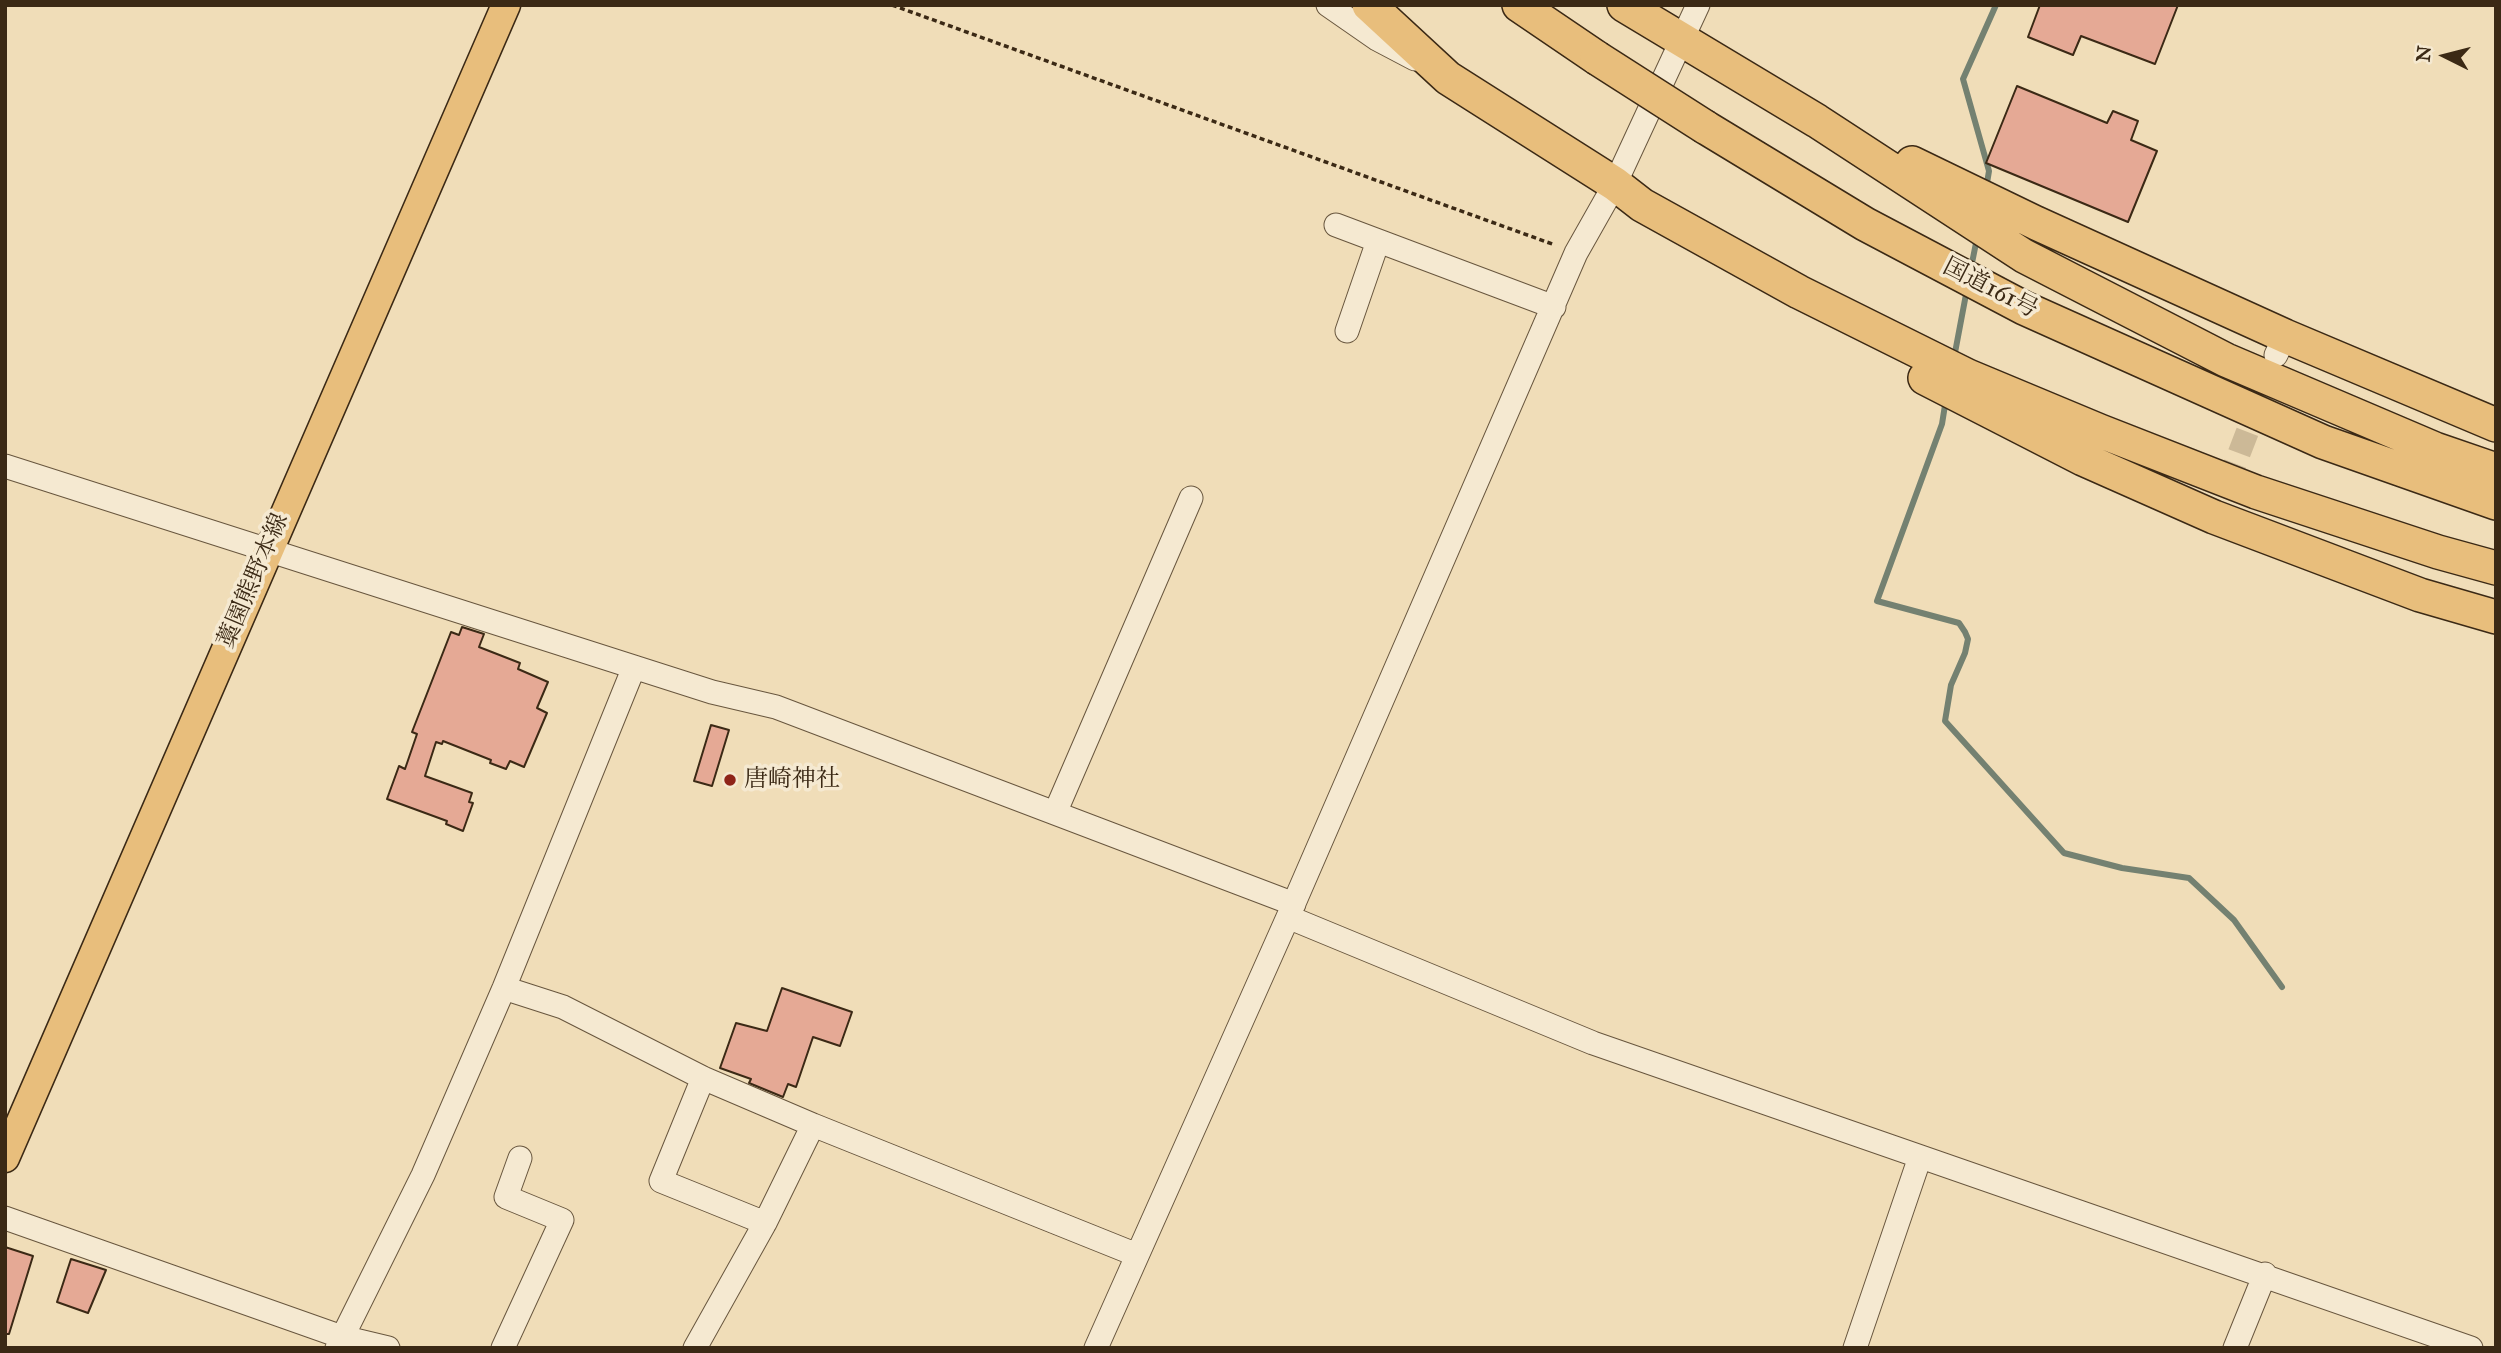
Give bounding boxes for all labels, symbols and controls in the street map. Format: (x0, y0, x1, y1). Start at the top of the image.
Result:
north arrow (2410, 21, 2480, 91)
text: N (2411, 45, 2436, 63)
street label: 国道161号 (1938, 253, 2042, 325)
street label: 藁園熊野本線 (213, 509, 295, 653)
place label: 唐崎神社 (744, 766, 840, 794)
marker: 唐崎神社 (722, 772, 738, 788)

